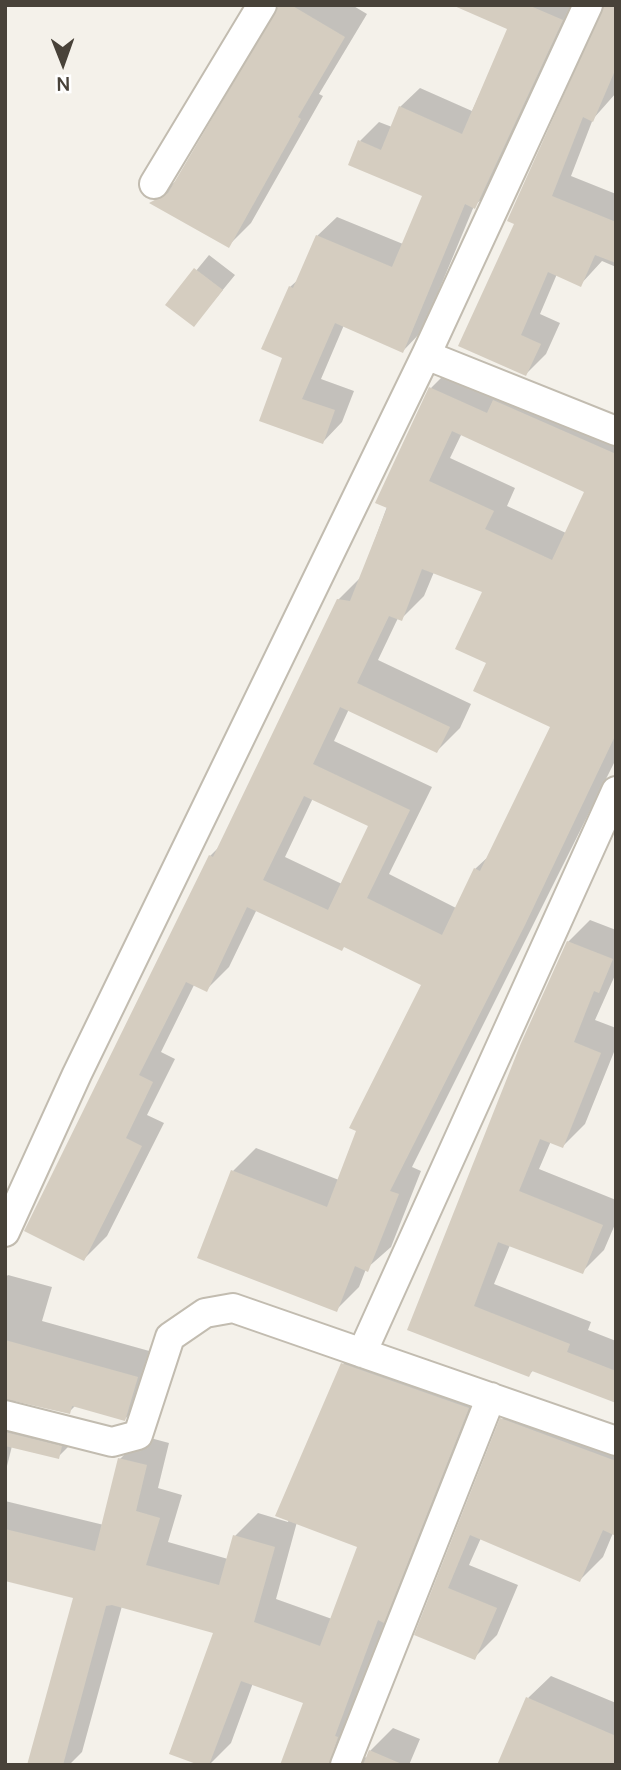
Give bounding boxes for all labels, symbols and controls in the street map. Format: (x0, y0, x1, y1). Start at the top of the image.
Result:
north arrow (28, 28, 98, 98)
text: N (56, 71, 70, 97)

